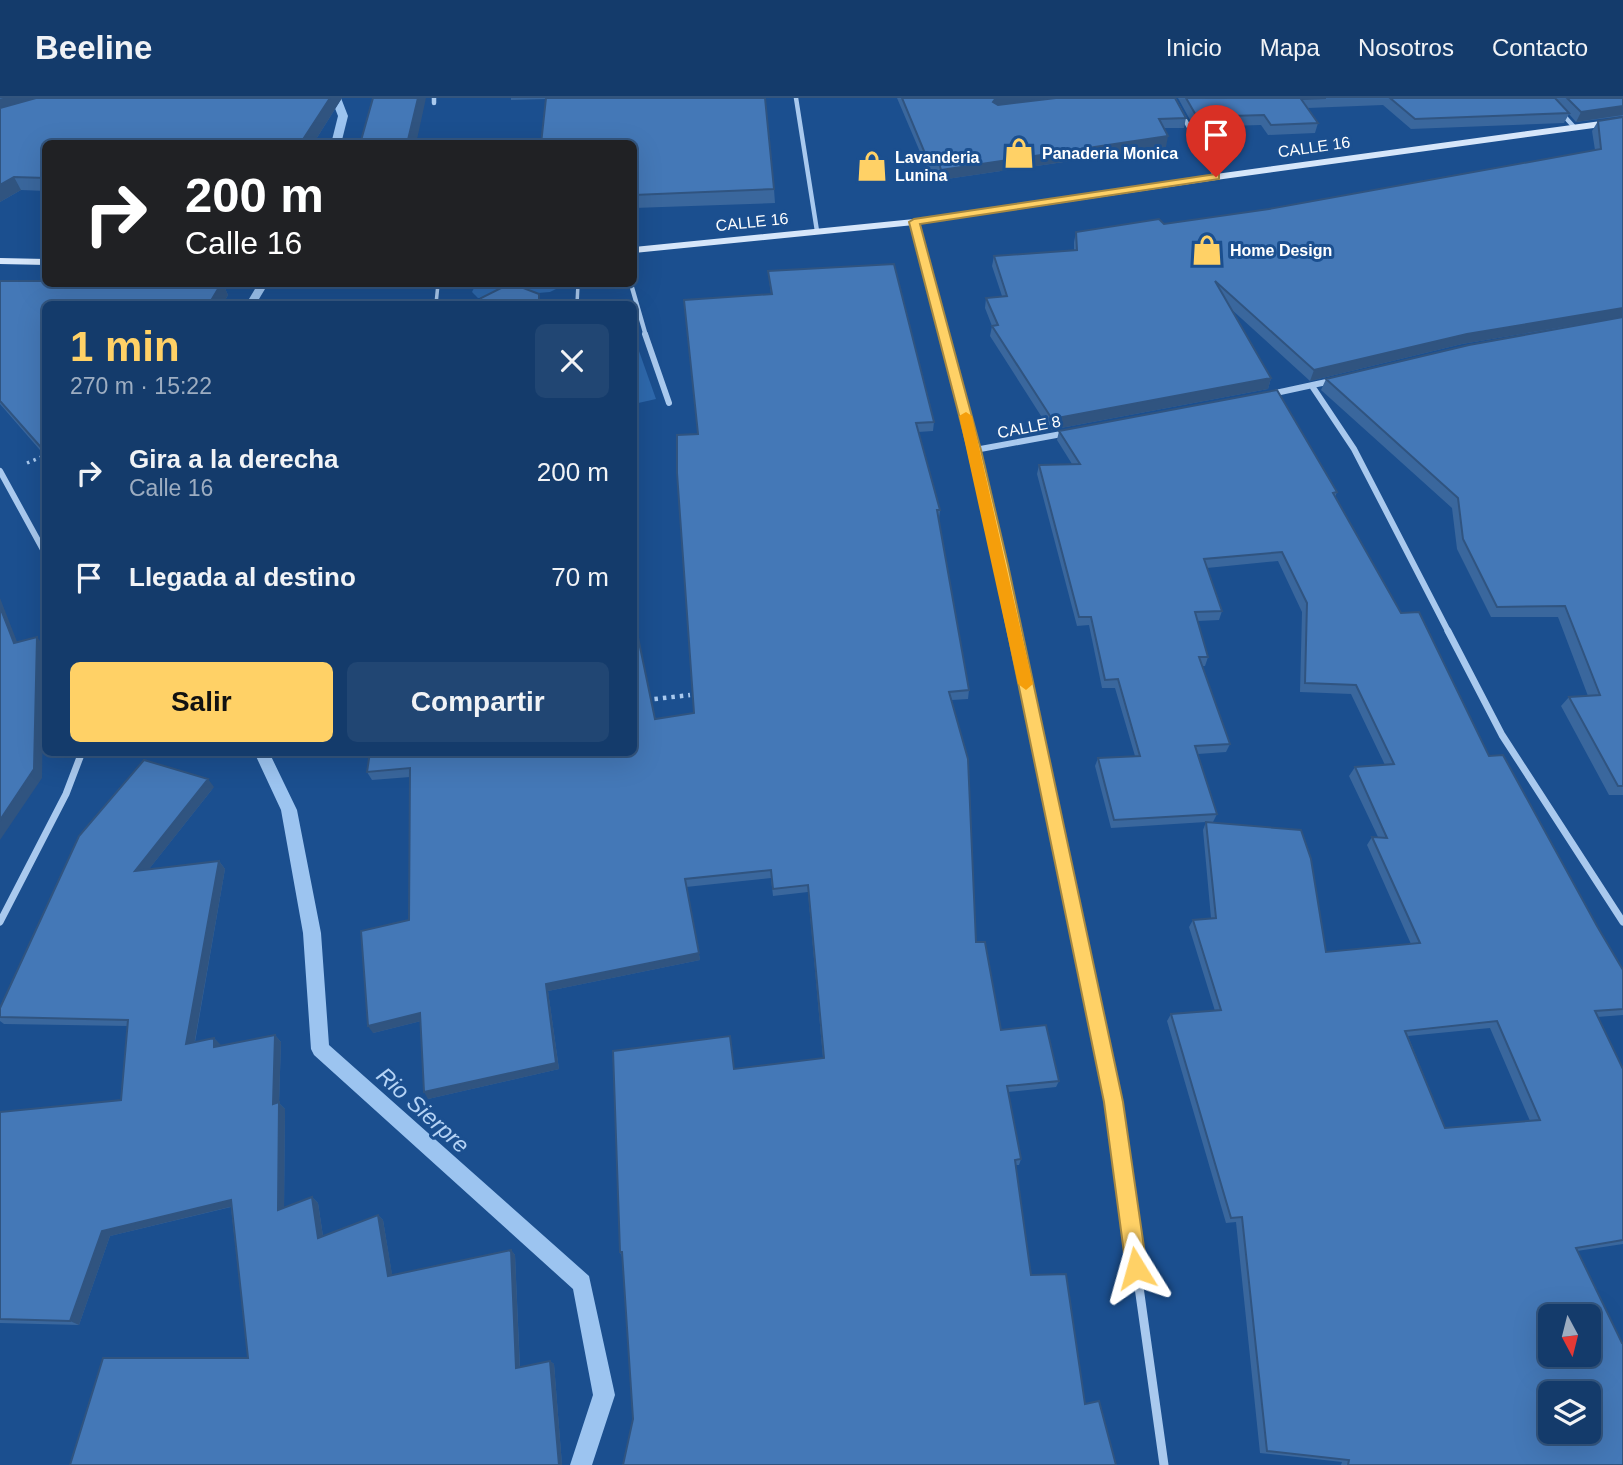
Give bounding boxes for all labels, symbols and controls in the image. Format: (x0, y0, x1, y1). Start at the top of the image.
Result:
text: Beeline (35, 29, 152, 66)
text: Inicio (1166, 34, 1222, 61)
text: Mapa (1260, 34, 1320, 61)
text: Nosotros (1358, 34, 1454, 61)
text: Contacto (1492, 34, 1588, 61)
pin (1186, 105, 1246, 177)
icon: arrive (1197, 116, 1235, 154)
street label: CALLE 16 (1277, 133, 1351, 160)
shop icon: Panaderia Monica (1002, 136, 1036, 170)
place label: Panaderia Monica (1042, 145, 1178, 162)
shop icon: Lavanderia Lunina (855, 149, 889, 183)
place label: Lavanderia Lunina (895, 149, 980, 184)
icon: right (70, 168, 161, 259)
text: 200 m (185, 168, 324, 222)
street label: CALLE 16 (715, 210, 789, 234)
text: Calle 16 (185, 225, 302, 261)
shop icon: Home Design (1190, 233, 1224, 267)
place label: Home Design (1230, 242, 1332, 259)
text: 1 min (70, 323, 180, 370)
button: close (535, 324, 609, 398)
text: 270 m · 15:22 (70, 373, 212, 399)
street label: CALLE 8 (996, 413, 1062, 441)
text: Gira a la derecha (129, 444, 339, 474)
icon: right (70, 454, 108, 492)
text: 200 m (537, 457, 609, 487)
text: Calle 16 (129, 475, 213, 501)
icon: arrive (70, 559, 108, 597)
text: Llegada al destino (129, 562, 356, 592)
text: 70 m (551, 562, 609, 592)
button: Salir (70, 662, 333, 742)
button: Compartir (347, 662, 609, 742)
water label: Rio Sierpre (372, 1062, 474, 1158)
position arrow (1099, 1231, 1173, 1305)
north arrow (1538, 1304, 1601, 1367)
map controls (1538, 1304, 1601, 1444)
button: layers (1538, 1381, 1601, 1444)

